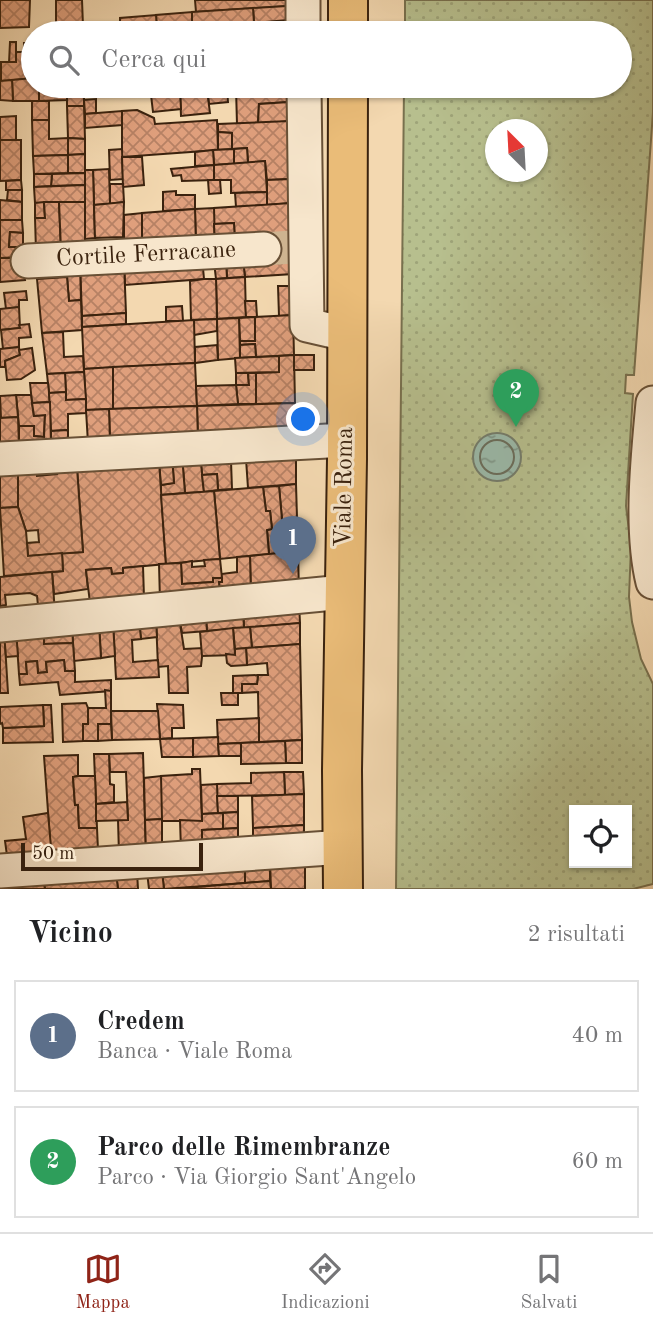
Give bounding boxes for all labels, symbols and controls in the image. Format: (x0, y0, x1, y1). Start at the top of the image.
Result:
search box (21, 21, 632, 98)
icon: search (45, 41, 83, 79)
text: Cerca qui (101, 47, 206, 73)
north arrow (485, 119, 548, 182)
street label: Cortile Ferracane (55, 238, 237, 272)
pin: 2 (493, 369, 539, 427)
your location (286, 402, 320, 436)
street label: Viale Roma (332, 427, 358, 547)
pin: 1 (270, 516, 316, 574)
map controls (569, 805, 632, 868)
button: locate (569, 805, 632, 868)
scale bar (21, 840, 203, 872)
text: 50 m (32, 845, 74, 864)
text: Vicino (28, 919, 113, 949)
text: 2 risultati (527, 923, 625, 946)
text: Credem (97, 1009, 185, 1035)
text: 1 (46, 1024, 60, 1047)
text: 40 m (572, 1024, 623, 1047)
text: Banca · Viale Roma (97, 1040, 292, 1063)
text: Parco delle Rimembranze (97, 1135, 390, 1161)
text: 2 (46, 1150, 60, 1173)
text: 60 m (572, 1150, 623, 1173)
text: Parco · Via Giorgio Sant'Angelo (97, 1166, 416, 1189)
tab: Mappa (75, 1250, 130, 1315)
tab: Indicazioni (281, 1250, 370, 1315)
tab: Salvati (521, 1250, 577, 1315)

